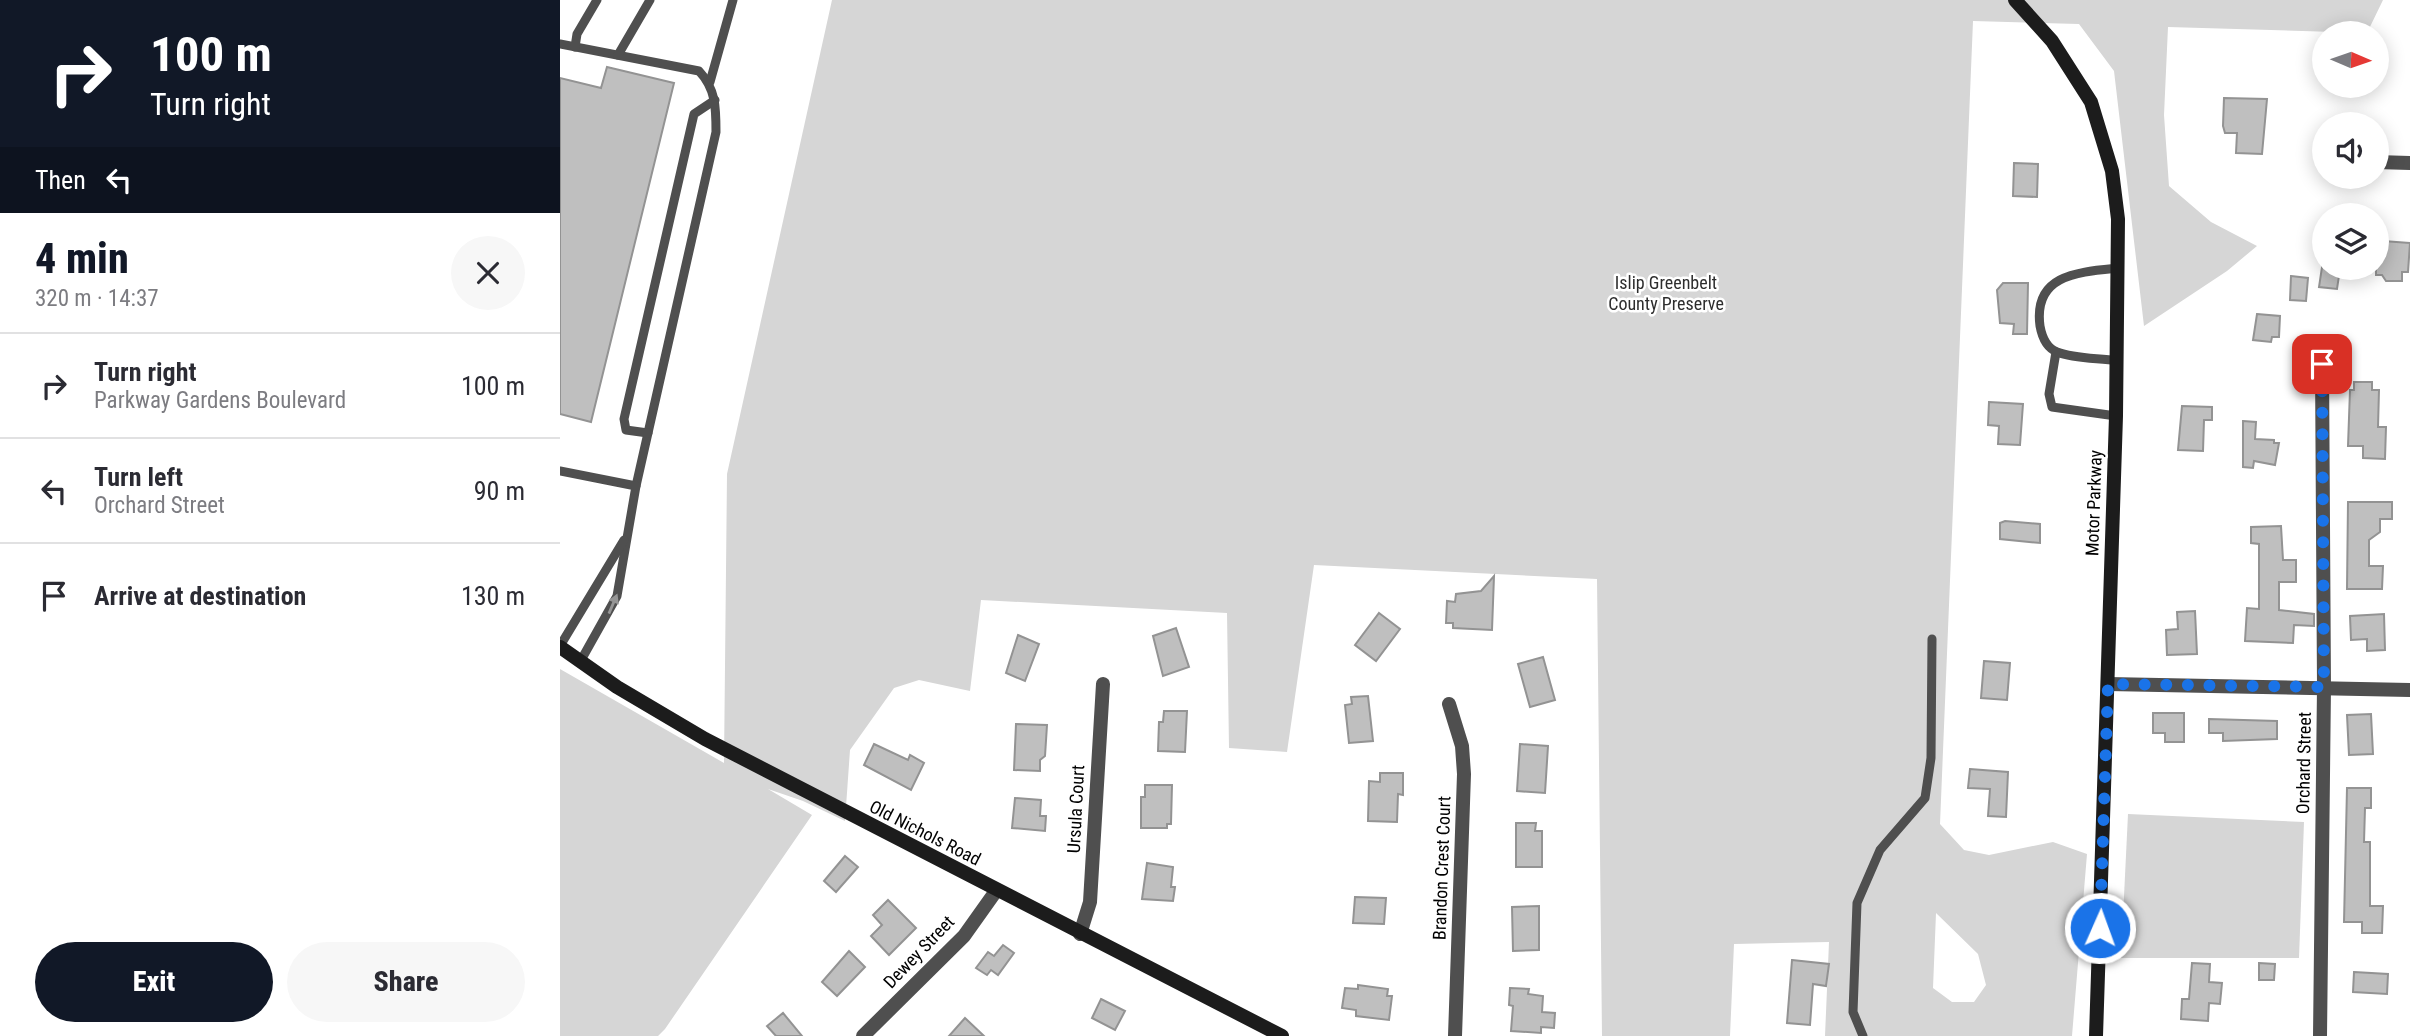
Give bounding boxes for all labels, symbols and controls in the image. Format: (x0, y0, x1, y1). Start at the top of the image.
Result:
north arrow (2312, 21, 2389, 98)
map controls (2312, 21, 2389, 280)
text: 100 m (150, 26, 272, 83)
icon: right (35, 28, 126, 119)
text: Turn right (150, 85, 271, 123)
button: sound (2312, 112, 2389, 189)
icon: left (100, 161, 138, 199)
text: Then (35, 165, 86, 195)
button: layers (2312, 203, 2389, 280)
text: 4 min (35, 234, 129, 283)
button: close (451, 236, 525, 310)
park label: Islip Greenbelt County Preserve (1608, 272, 1724, 314)
text: 320 m · 14:37 (35, 285, 159, 312)
pin (2292, 334, 2352, 394)
icon: arrive (2303, 345, 2341, 383)
text: Turn right (94, 357, 196, 387)
icon: right (35, 367, 73, 405)
text: 100 m (461, 371, 525, 401)
text: Parkway Gardens Boulevard (94, 387, 346, 414)
street label: Motor Parkway (2081, 449, 2106, 556)
text: Turn left (94, 462, 183, 492)
icon: left (35, 472, 73, 510)
text: 90 m (474, 476, 525, 506)
text: Orchard Street (94, 492, 225, 519)
icon: arrive (35, 577, 73, 615)
text: Arrive at destination (94, 581, 306, 611)
text: 130 m (461, 581, 525, 611)
one-way arrow (607, 594, 619, 614)
street label: Orchard Street (2292, 712, 2315, 814)
street label: Ursula Court (1063, 764, 1088, 854)
street label: Old Nichols Road (866, 796, 984, 870)
street label: Brandon Crest Court (1428, 796, 1455, 940)
position arrow (2063, 891, 2137, 965)
street label: Dewey Street (879, 911, 958, 992)
button: Exit (35, 942, 273, 1022)
button: Share (287, 942, 525, 1022)

